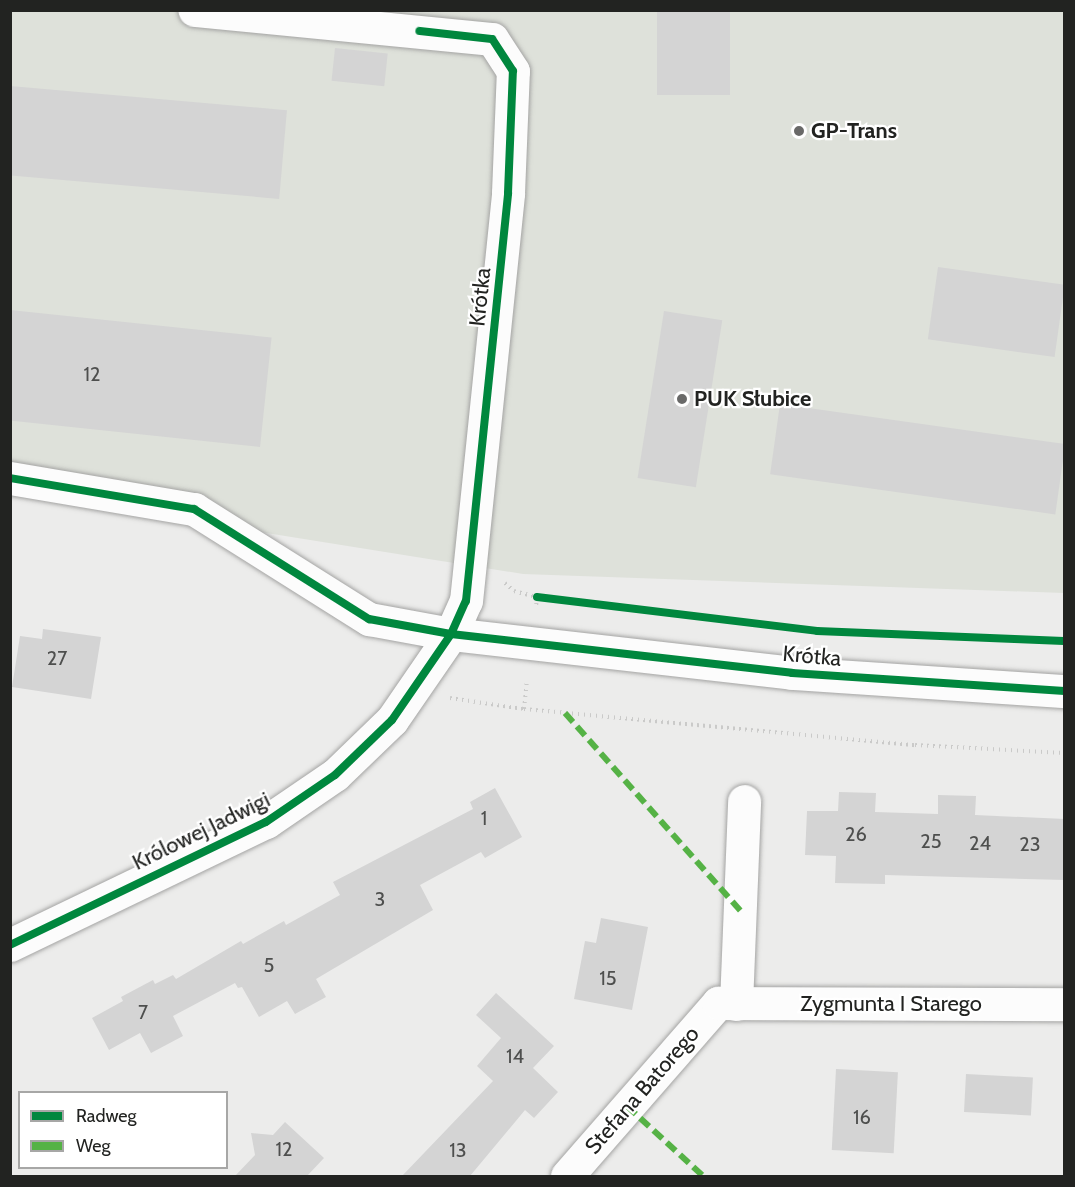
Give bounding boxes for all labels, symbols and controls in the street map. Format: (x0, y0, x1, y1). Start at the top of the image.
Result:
place label: GP-Trans (811, 118, 897, 144)
marker: GP-Trans (792, 124, 806, 138)
street label: Krótka (464, 266, 496, 328)
house number: 12 (84, 362, 100, 386)
place label: PUK Słubice (694, 386, 811, 412)
marker: PUK Słubice (675, 392, 689, 406)
street label: Krótka (782, 640, 842, 672)
house number: 27 (47, 646, 67, 670)
street label: Królowej Jadwigi (128, 786, 274, 876)
house number: 1 (481, 806, 487, 830)
house number: 26 (845, 822, 867, 846)
house number: 25 (920, 829, 942, 853)
house number: 24 (969, 831, 991, 855)
house number: 23 (1019, 832, 1041, 856)
house number: 3 (375, 887, 385, 911)
house number: 5 (264, 953, 274, 977)
house number: 15 (599, 966, 617, 990)
street label: Zygmunta I Starego (800, 991, 982, 1017)
house number: 7 (138, 1000, 148, 1024)
street label: Stefana Batorego (579, 1021, 705, 1159)
house number: 14 (506, 1044, 524, 1068)
legend (18, 1091, 228, 1169)
text: Radweg (76, 1105, 137, 1127)
house number: 16 (853, 1105, 871, 1129)
text: Weg (76, 1135, 111, 1157)
house number: 12 (276, 1137, 292, 1161)
house number: 13 (449, 1138, 467, 1162)

